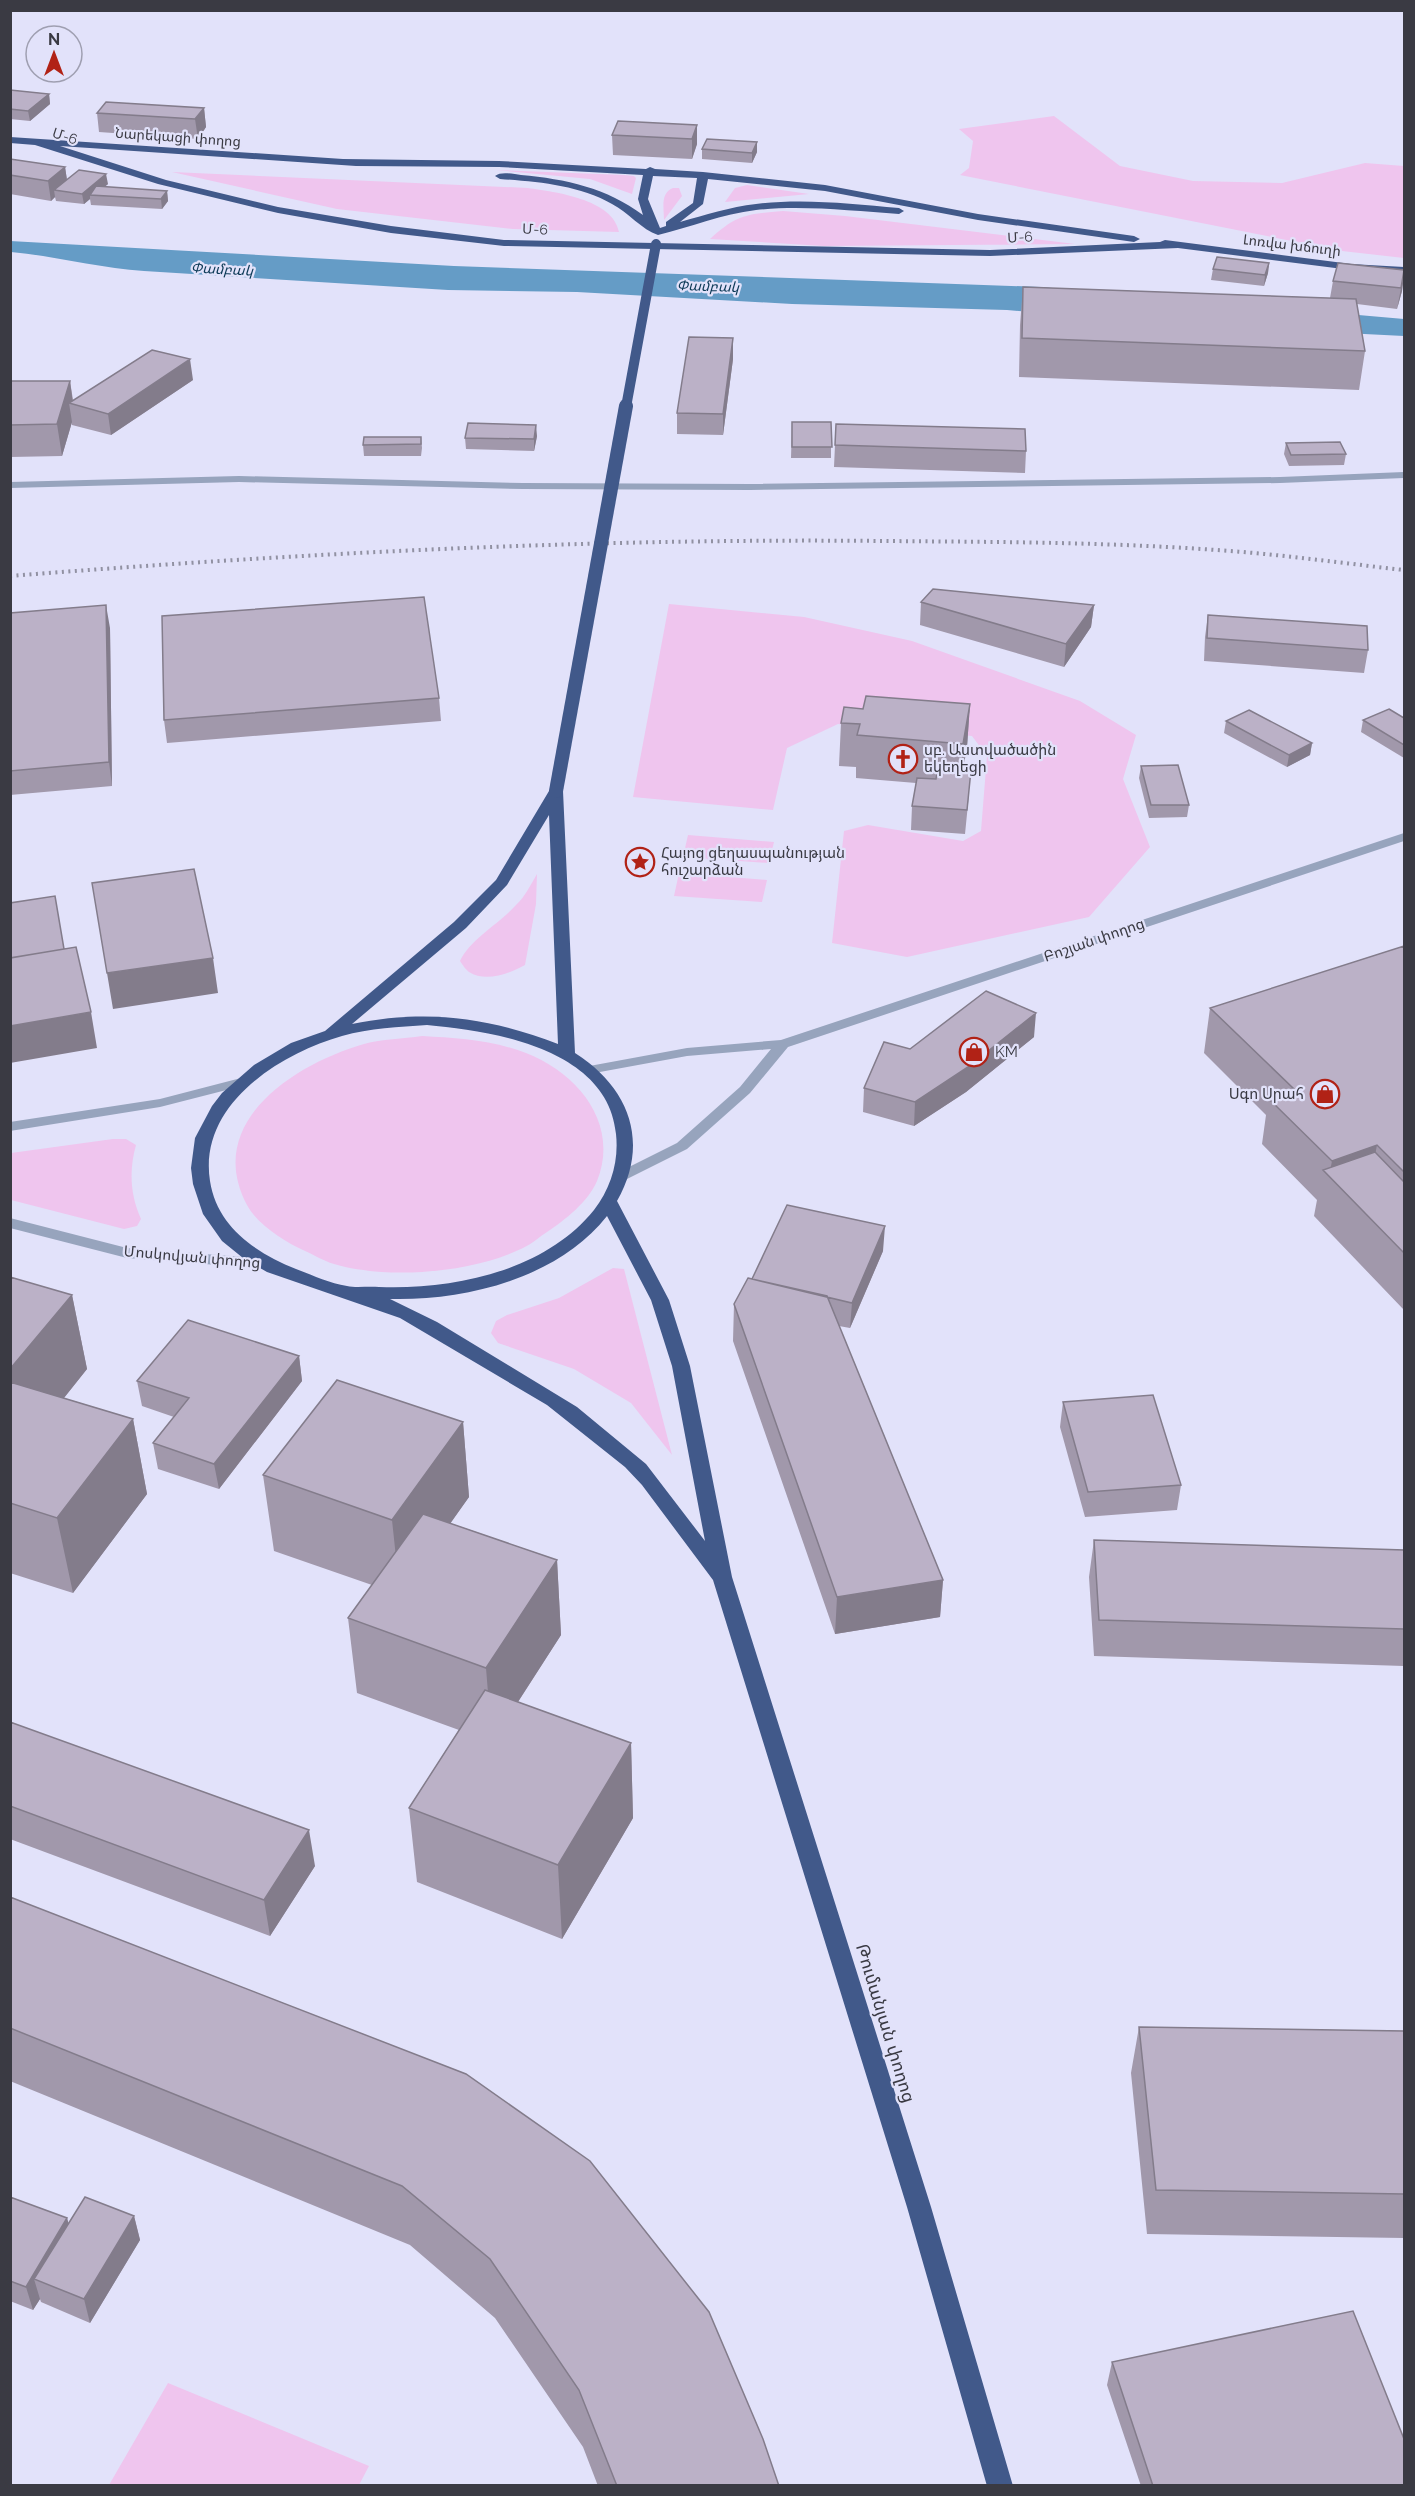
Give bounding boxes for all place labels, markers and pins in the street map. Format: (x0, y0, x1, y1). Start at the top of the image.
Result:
place label: սբ. Աստվածածին եկեղեցի (924, 741, 1056, 776)
church icon: սբ. Աստվածածին եկեղեցի (887, 743, 919, 775)
place label: Հայոց ցեղասպանության հուշարձան (661, 844, 845, 879)
place icon: Հայոց ցեղասպանության հուշարձան (624, 846, 656, 878)
shop icon: KM (958, 1036, 990, 1068)
place label: KM (995, 1043, 1018, 1061)
shop icon: Սգո Սրահ (1309, 1078, 1341, 1110)
place label: Սգո Սրահ (1229, 1085, 1304, 1103)

